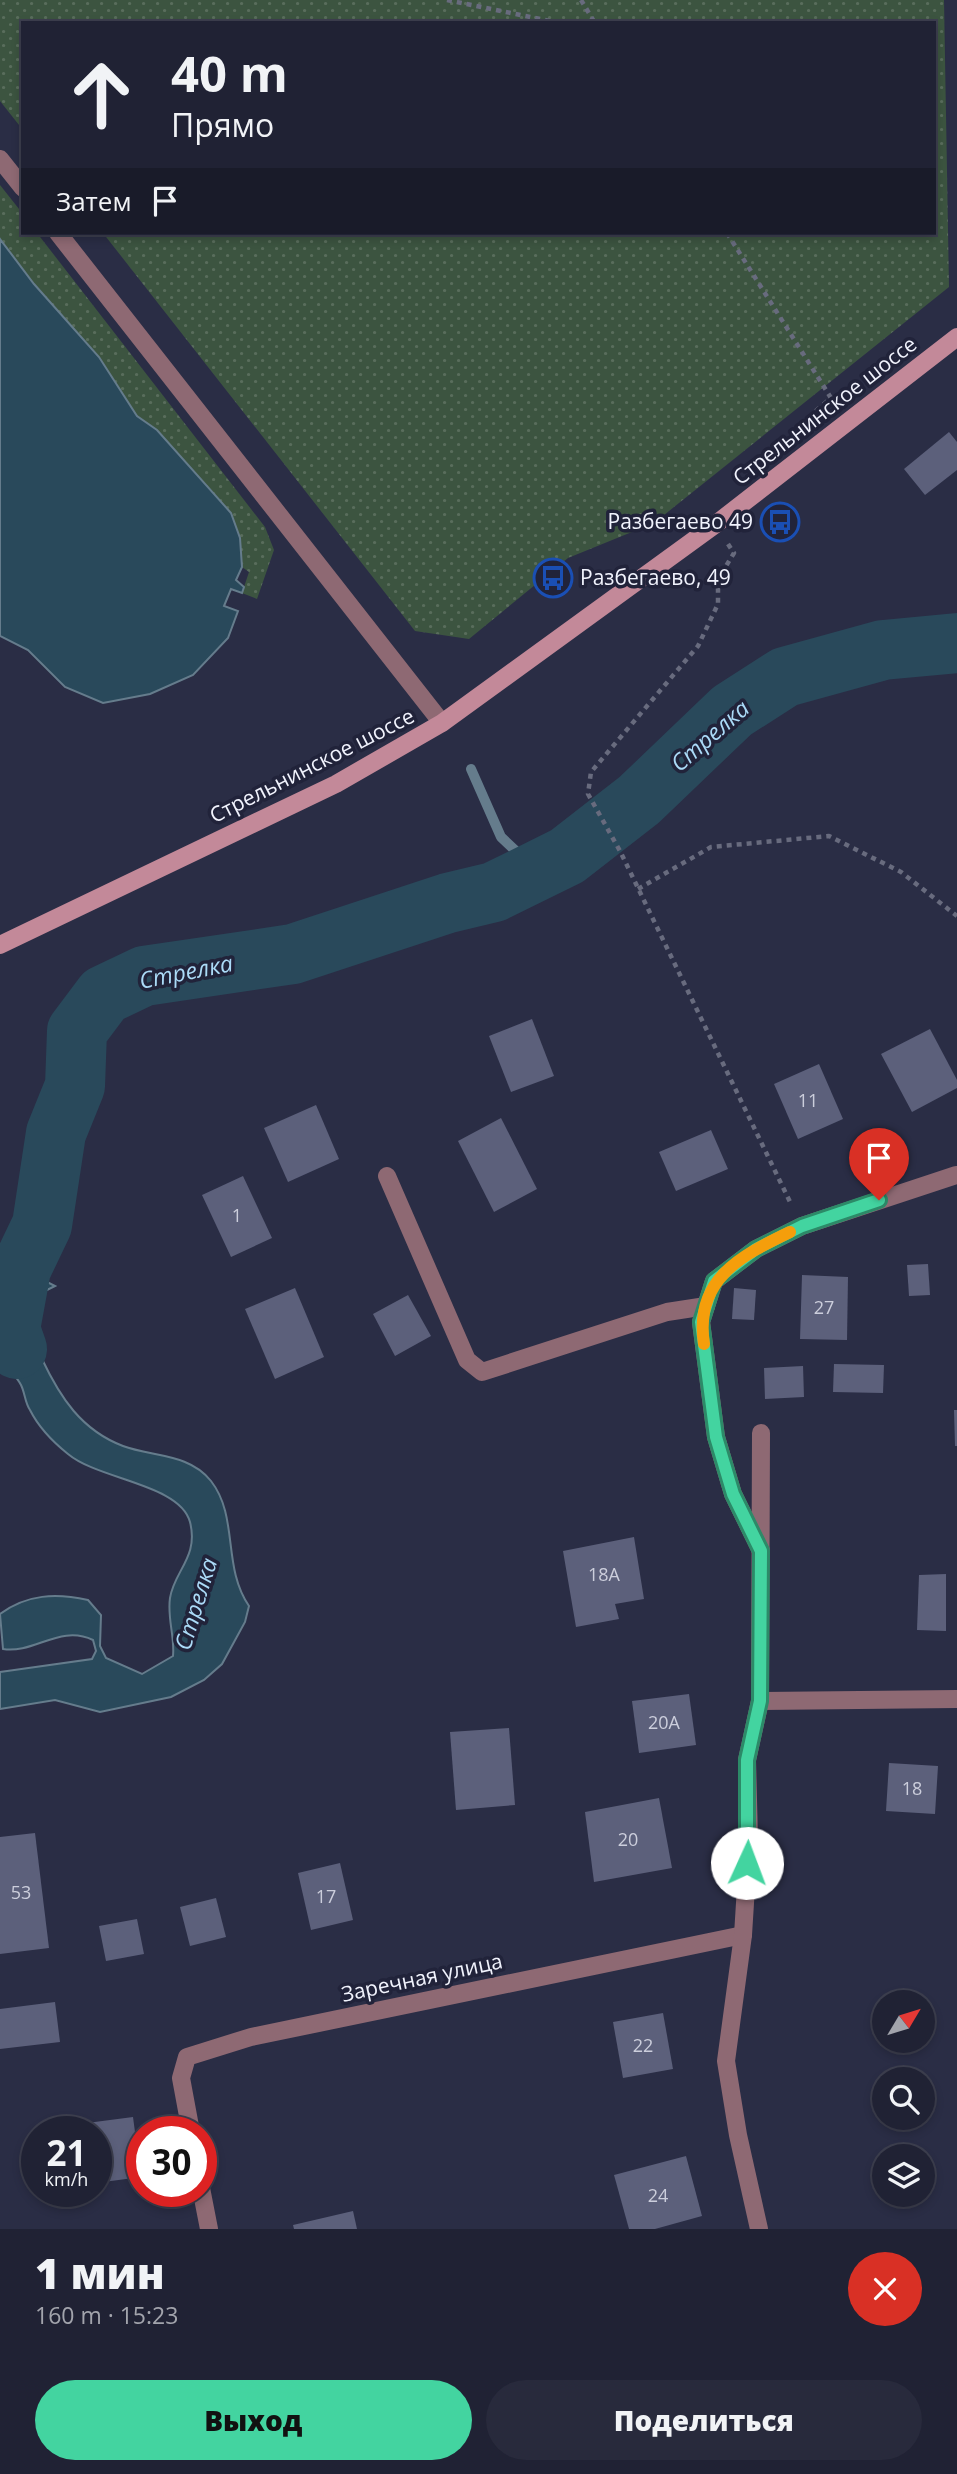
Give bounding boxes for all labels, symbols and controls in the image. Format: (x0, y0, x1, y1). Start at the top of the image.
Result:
text: 40 m (171, 40, 288, 106)
icon: ahead (56, 49, 147, 140)
text: Прямо (171, 103, 274, 146)
icon: arrive (146, 182, 184, 220)
text: Затем (56, 183, 132, 219)
street label: Стрельнинское шоссе (727, 330, 922, 491)
bus stop icon: Разбегаево 49 (759, 501, 801, 543)
place label: Разбегаево 49 (608, 507, 753, 535)
bus stop icon: Разбегаево, 49 (532, 557, 574, 599)
place label: Разбегаево, 49 (580, 563, 731, 591)
water label: Стрелка (663, 692, 756, 778)
street label: Стрельнинское шоссе (204, 701, 419, 829)
water label: Стрелка (136, 946, 235, 996)
house number: 11 (798, 1088, 818, 1112)
pin (849, 1128, 909, 1200)
icon: arrive (860, 1139, 898, 1177)
house number: 1 (232, 1203, 242, 1227)
house number: 27 (814, 1295, 834, 1319)
water label: Стрелка (166, 1554, 224, 1654)
house number: 18А (588, 1562, 621, 1586)
house number: 20А (648, 1710, 681, 1734)
house number: 18 (902, 1776, 922, 1800)
position arrow (710, 1826, 784, 1900)
house number: 20 (618, 1827, 638, 1851)
house number: 53 (11, 1880, 31, 1904)
house number: 17 (316, 1884, 336, 1908)
street label: Заречная улица (339, 1946, 505, 2008)
north arrow (872, 1990, 934, 2053)
map controls (872, 1990, 935, 2207)
house number: 22 (633, 2033, 653, 2057)
button: search (872, 2067, 935, 2130)
speed limit sign: 30 (126, 2116, 217, 2207)
text: 21 (46, 2129, 87, 2176)
button: layers (872, 2144, 935, 2207)
text: km/h (45, 2167, 88, 2191)
house number: 24 (648, 2183, 668, 2207)
text: 1 мин (35, 2244, 165, 2301)
button: close (848, 2252, 922, 2326)
text: 160 m · 15:23 (35, 2299, 178, 2331)
button: Выход (35, 2380, 472, 2460)
button: Поделиться (486, 2380, 922, 2460)

